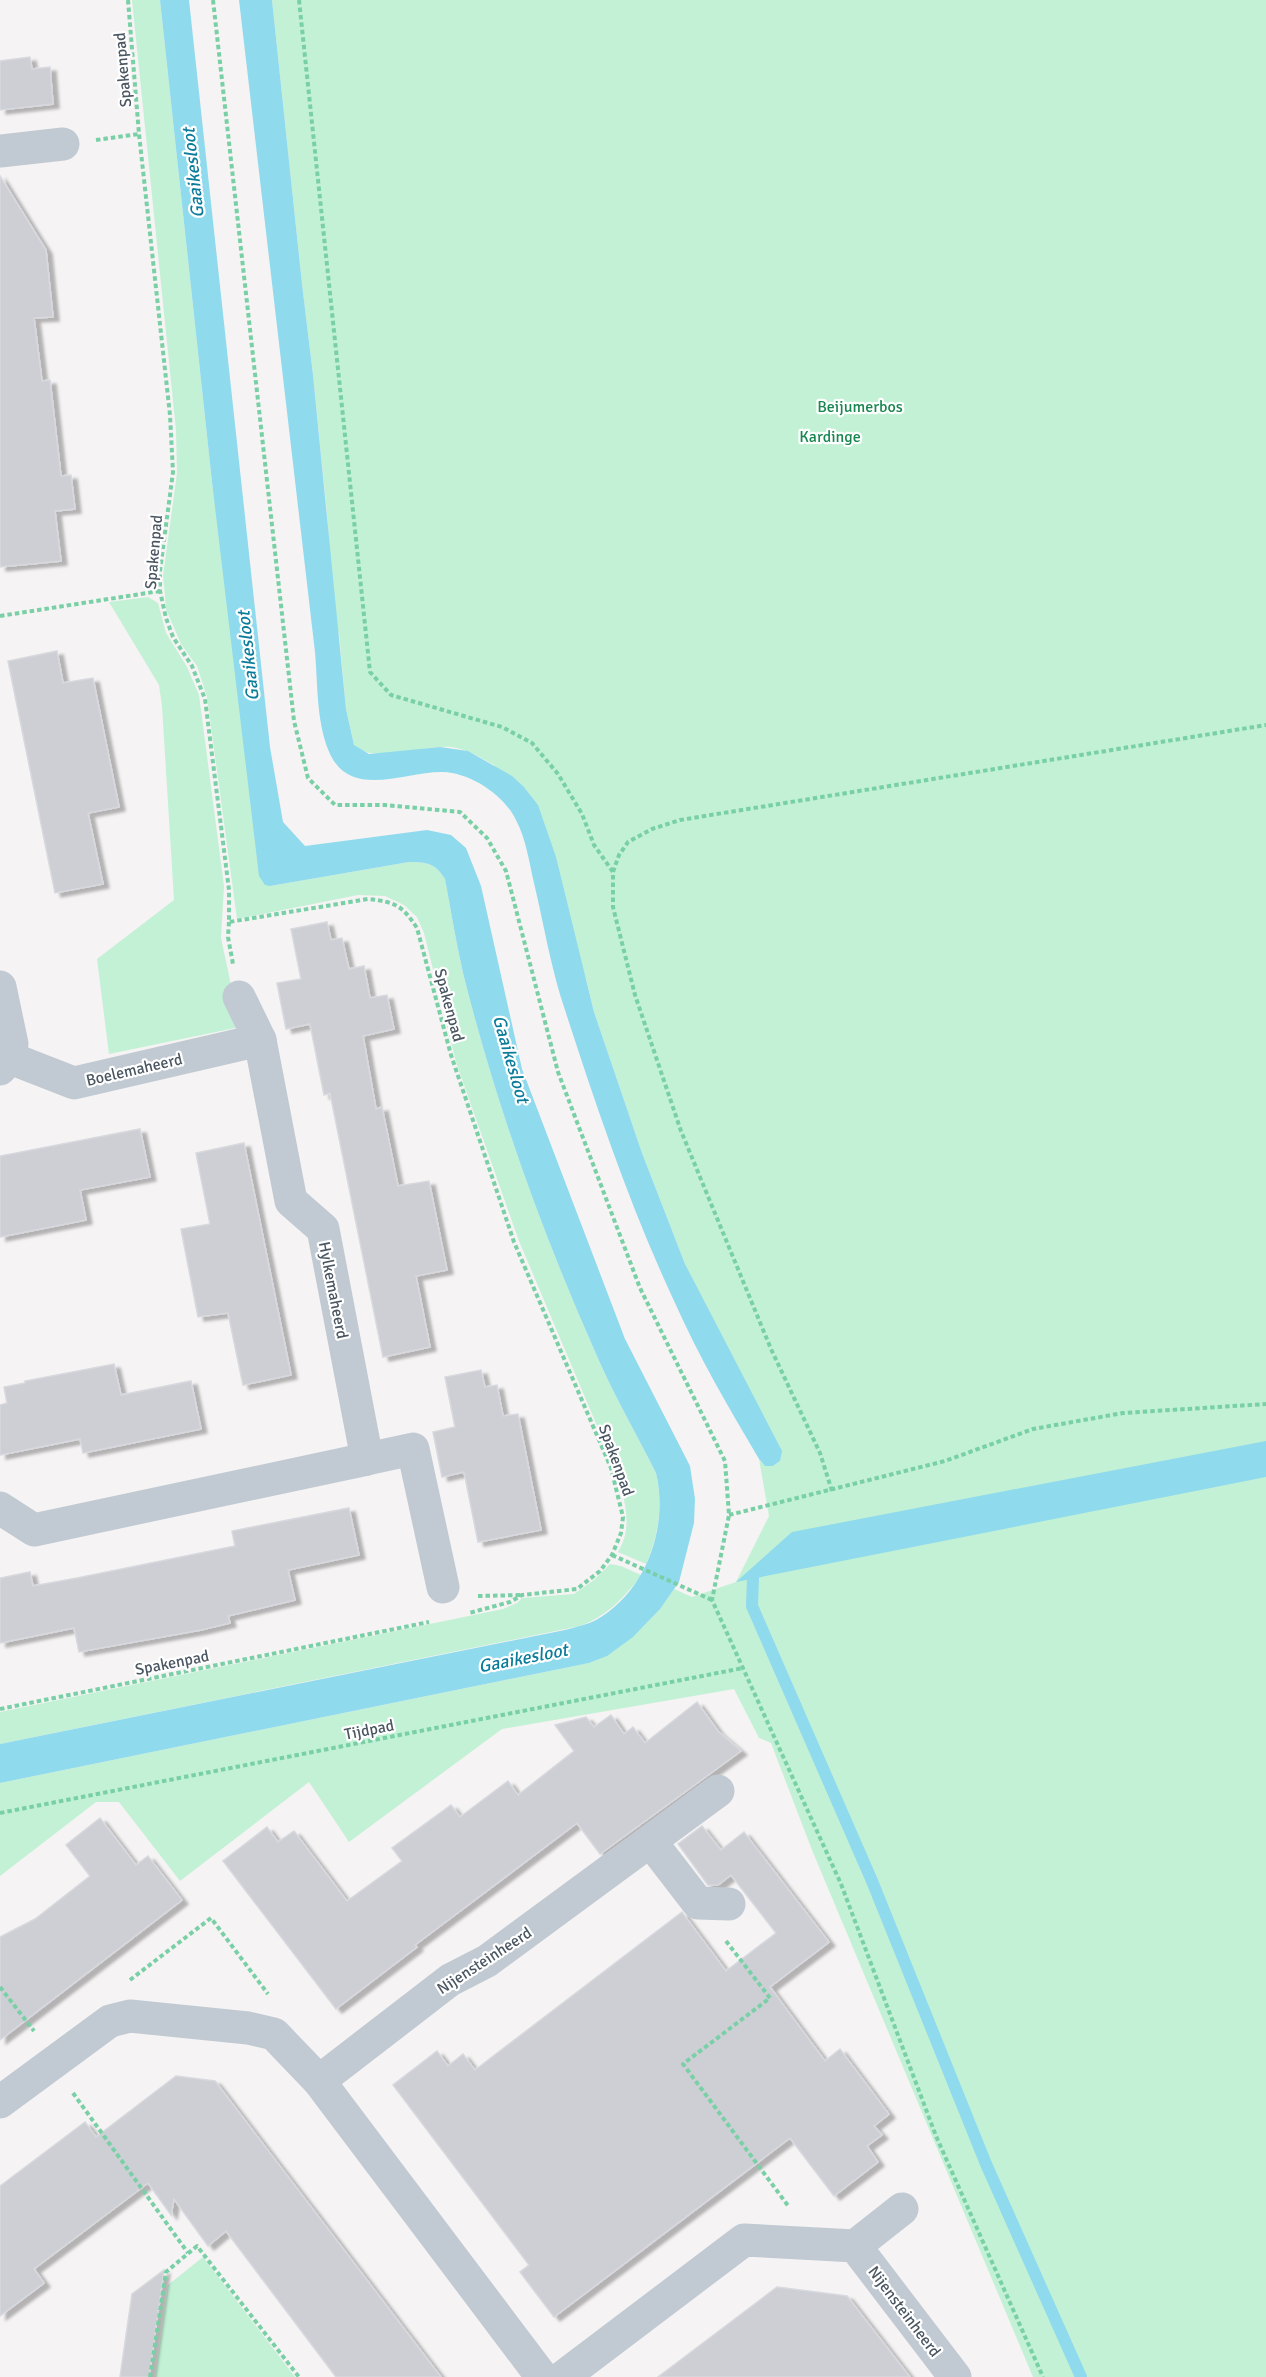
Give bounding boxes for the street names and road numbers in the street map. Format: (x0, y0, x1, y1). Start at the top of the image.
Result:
street label: Spakenpad (110, 32, 136, 108)
street label: Spakenpad (141, 514, 167, 590)
street label: Spakenpad (430, 966, 468, 1044)
street label: Boelemaheerd (84, 1049, 184, 1091)
street label: Hylkemaheerd (314, 1240, 352, 1340)
street label: Spakenpad (594, 1422, 638, 1499)
street label: Spakenpad (134, 1646, 211, 1680)
street label: Tijdpad (343, 1715, 396, 1745)
street label: Nijensteinheerd (433, 1923, 536, 1999)
street label: Nijensteinheerd (863, 2262, 945, 2361)

